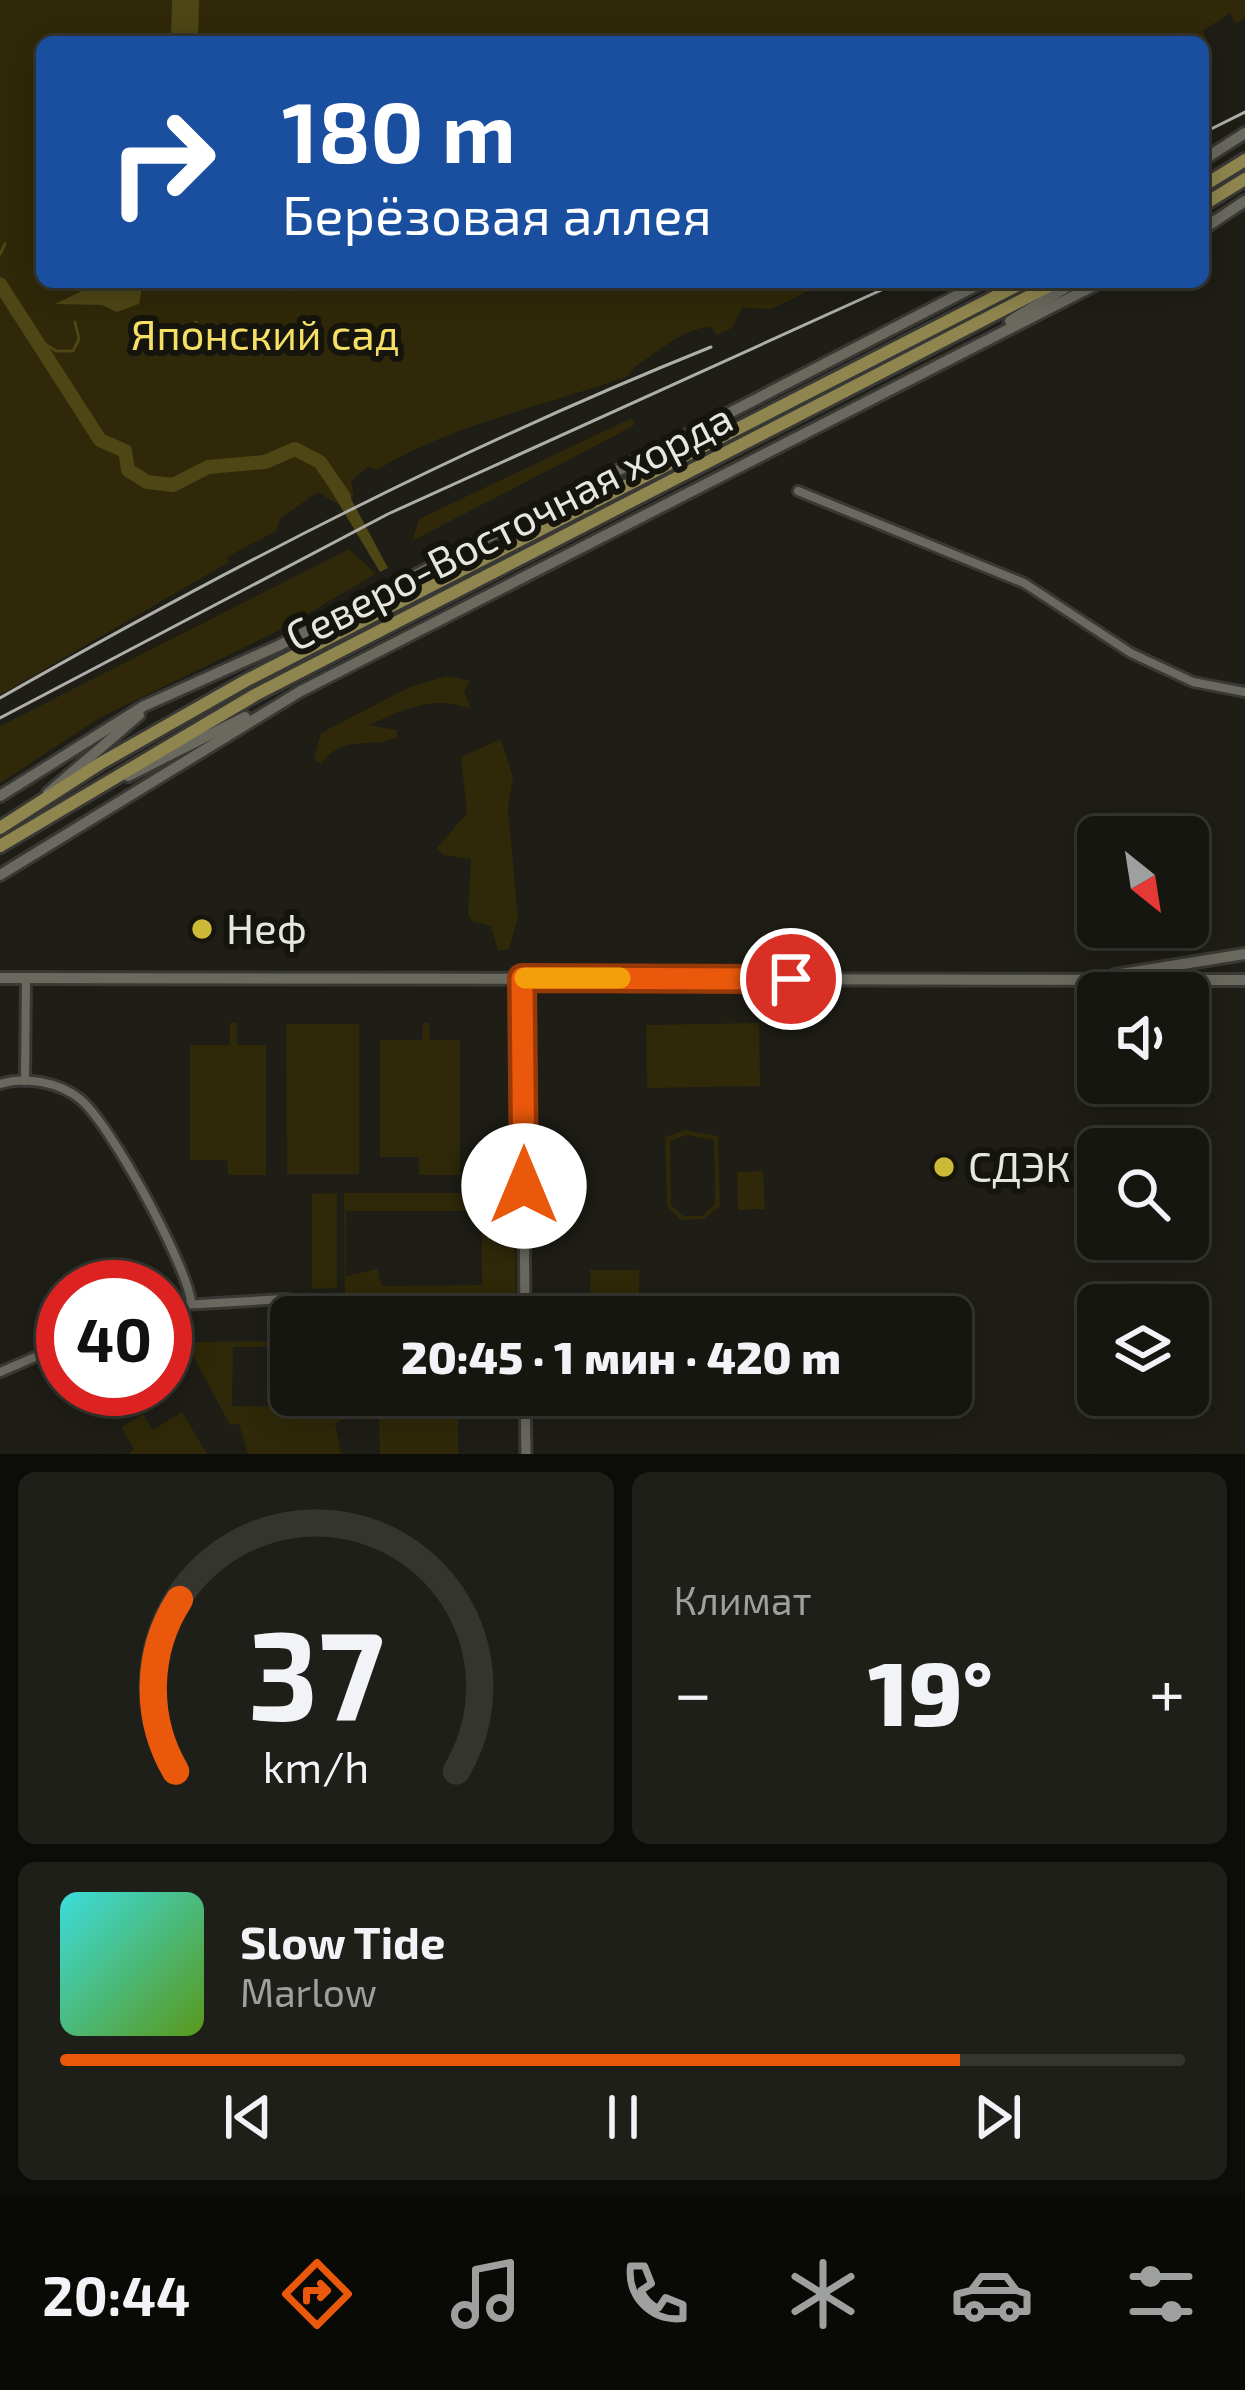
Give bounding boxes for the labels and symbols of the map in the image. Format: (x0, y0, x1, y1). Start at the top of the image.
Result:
park label: Японский сад (131, 308, 399, 358)
street label: Северо-Восточная хорда (276, 391, 740, 660)
north arrow (1077, 816, 1209, 948)
place label: Неф (226, 902, 307, 952)
marker: Неф (189, 916, 215, 942)
pin (740, 928, 842, 1030)
position arrow (461, 1123, 587, 1249)
place label: СДЭК (968, 1140, 1070, 1190)
marker: СДЭК (931, 1154, 957, 1180)
speed limit sign: 40 (36, 1260, 192, 1416)

